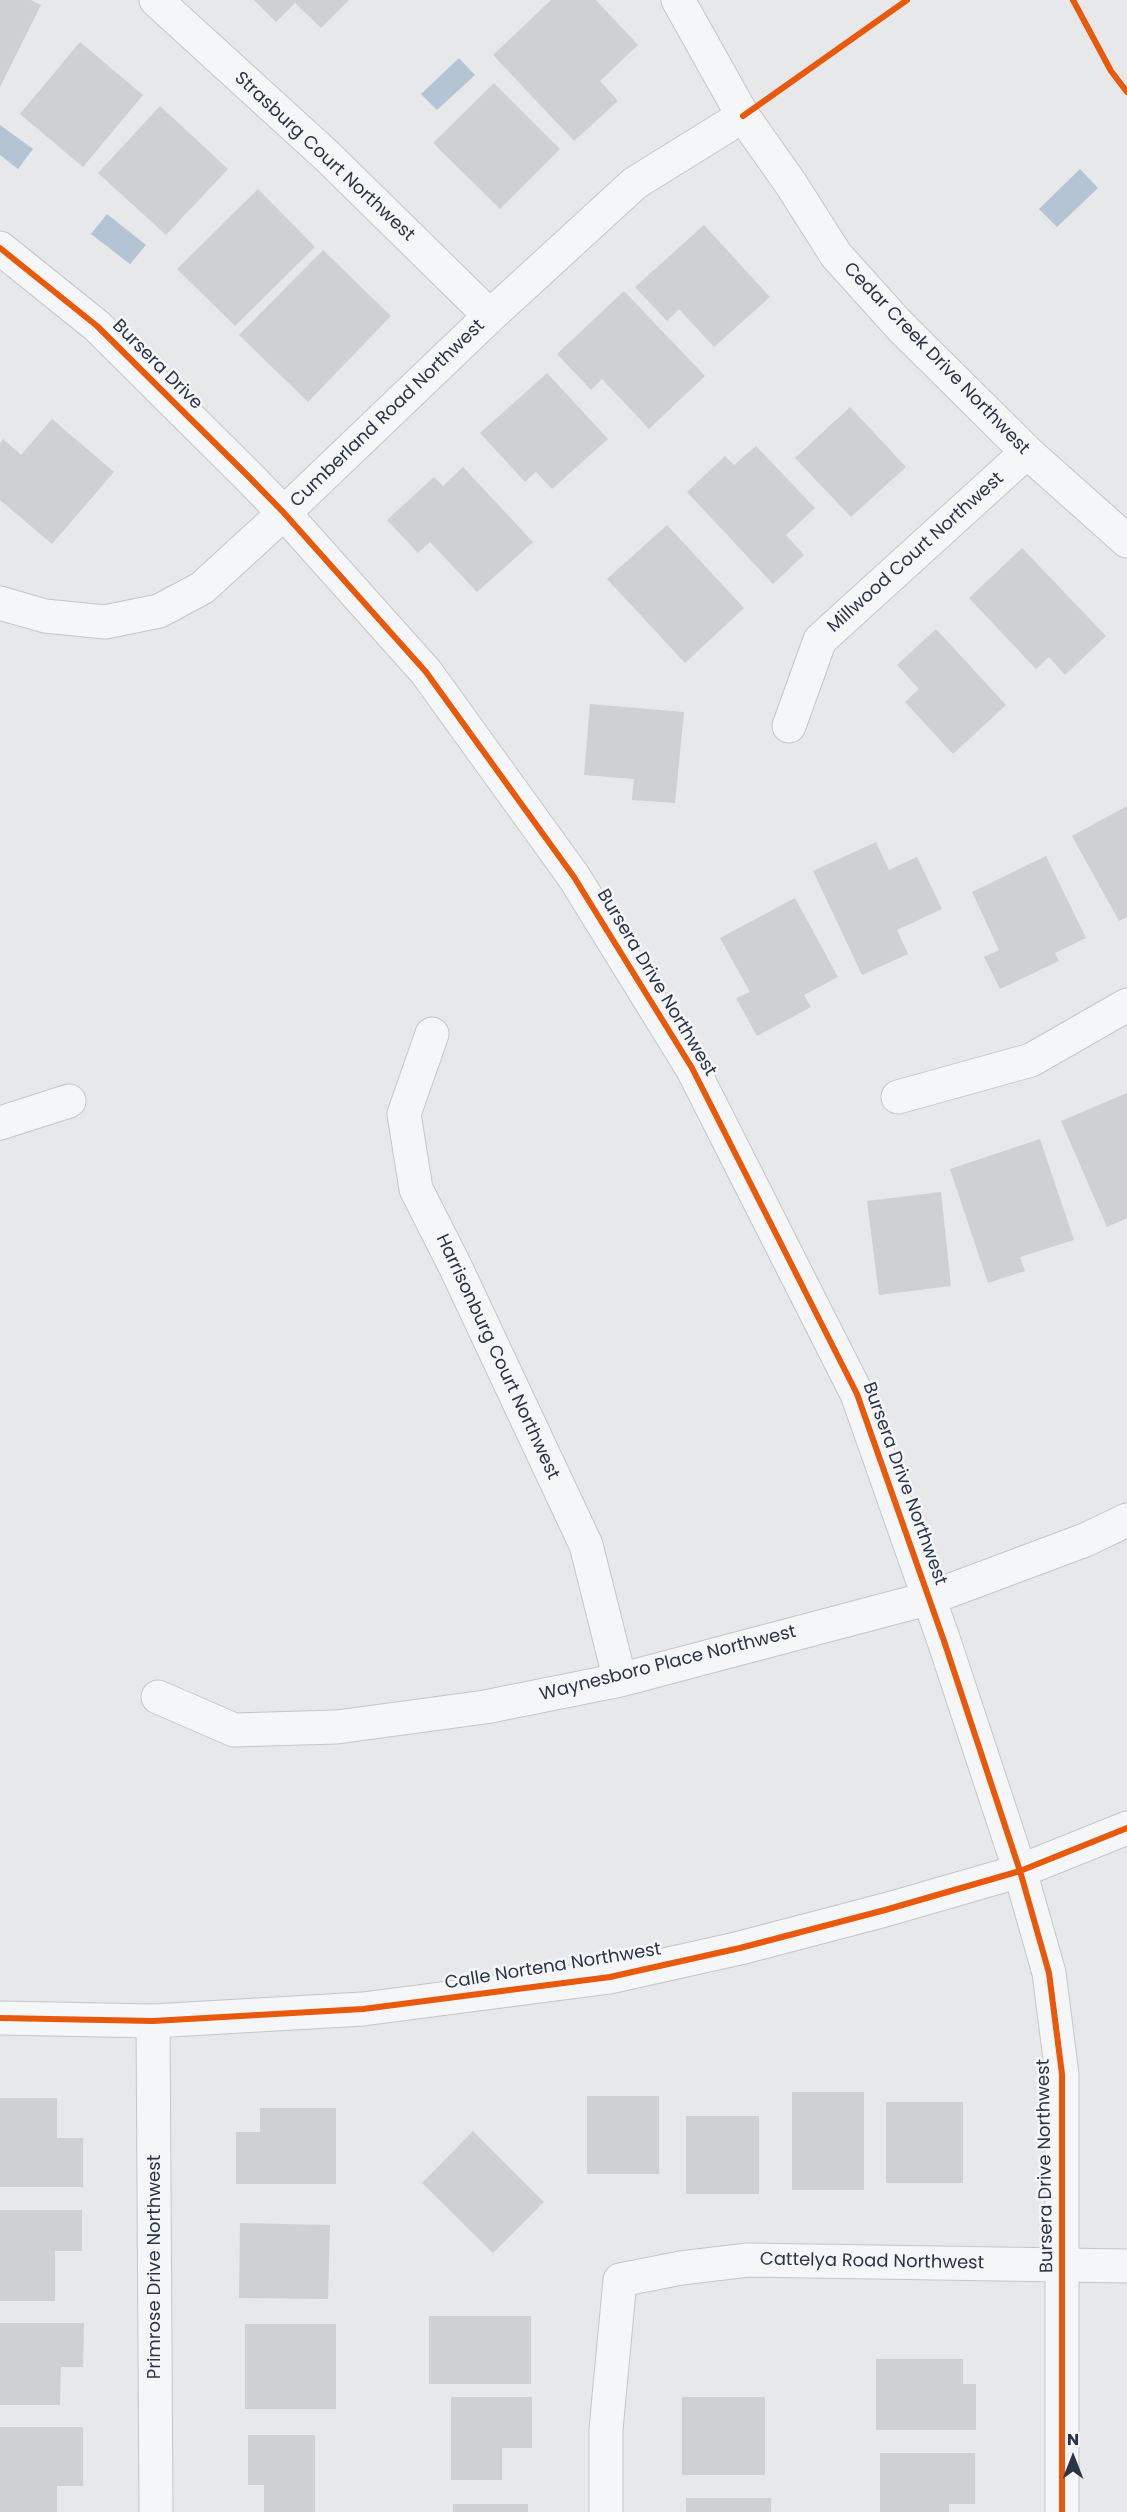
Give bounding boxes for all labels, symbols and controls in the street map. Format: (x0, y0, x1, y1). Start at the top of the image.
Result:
street label: Strasburg Court Northwest (229, 68, 419, 246)
street label: Cedar Creek Drive Northwest (838, 258, 1034, 460)
street label: Bursera Drive (107, 315, 207, 415)
street label: Cumberland Road Northwest (286, 315, 490, 513)
street label: Millwood Court Northwest (824, 468, 1008, 638)
street label: Bursera Drive Northwest (592, 886, 720, 1080)
street label: Harrisonburg Court Northwest (431, 1231, 563, 1483)
street label: Bursera Drive Northwest (857, 1380, 951, 1588)
street label: Waynesboro Place Northwest (538, 1622, 798, 1706)
street label: Calle Nortena Northwest (443, 1939, 663, 1995)
street label: Bursera Drive Northwest (1033, 2059, 1059, 2273)
street label: Primrose Drive Northwest (144, 2155, 166, 2379)
street label: Cattelya Road Northwest (760, 2249, 984, 2275)
north arrow (1043, 2428, 1103, 2488)
text: N (1067, 2428, 1079, 2451)

